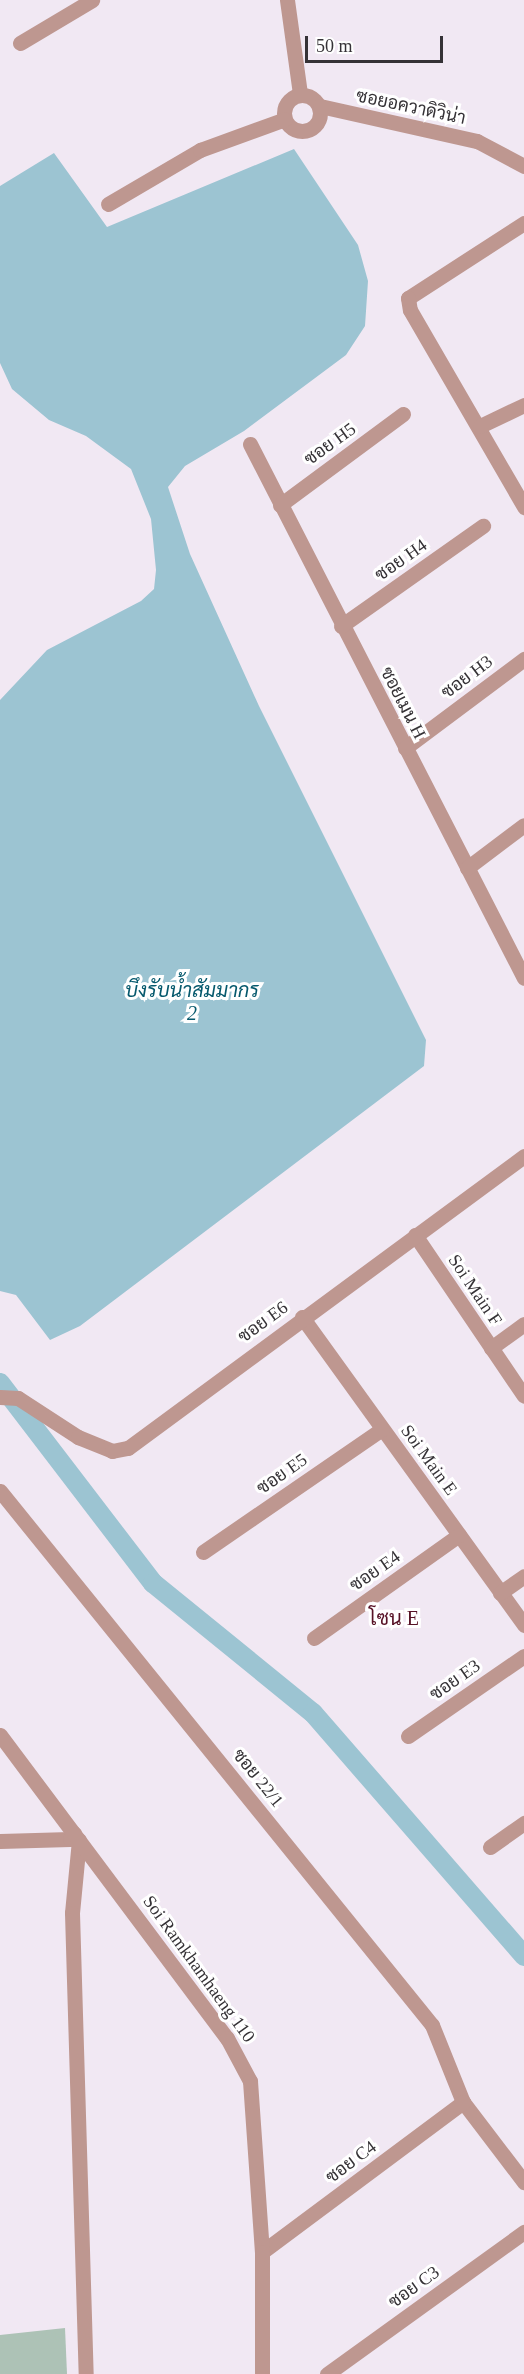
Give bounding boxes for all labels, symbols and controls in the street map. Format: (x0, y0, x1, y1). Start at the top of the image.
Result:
scale bar (308, 24, 446, 62)
text: 50 m (316, 36, 353, 56)
street label: ซอยอควาดิวิน่า (354, 85, 468, 129)
street label: ซอย H5 (300, 418, 360, 470)
street label: ซอย H4 (371, 534, 431, 586)
street label: ซอย H3 (437, 651, 497, 703)
street label: ซอยเมน H (376, 664, 430, 742)
water label: บึงรับน้ำสัมมากร 2 (125, 979, 259, 1026)
street label: Soi Main F (443, 1250, 507, 1330)
street label: ซอย E6 (234, 1297, 292, 1347)
street label: Soi Main E (396, 1420, 462, 1500)
street label: ซอย E5 (253, 1449, 311, 1499)
street label: ซอย E4 (346, 1546, 404, 1596)
district label: โซน E (369, 1606, 419, 1630)
street label: ซอย E3 (426, 1655, 484, 1705)
street label: ซอย 22/1 (228, 1745, 288, 1811)
street label: Soi Ramkhamhaeng 110 (138, 1891, 260, 2047)
street label: ซอย C4 (322, 2136, 380, 2188)
street label: ซอย C3 (384, 2261, 444, 2313)

